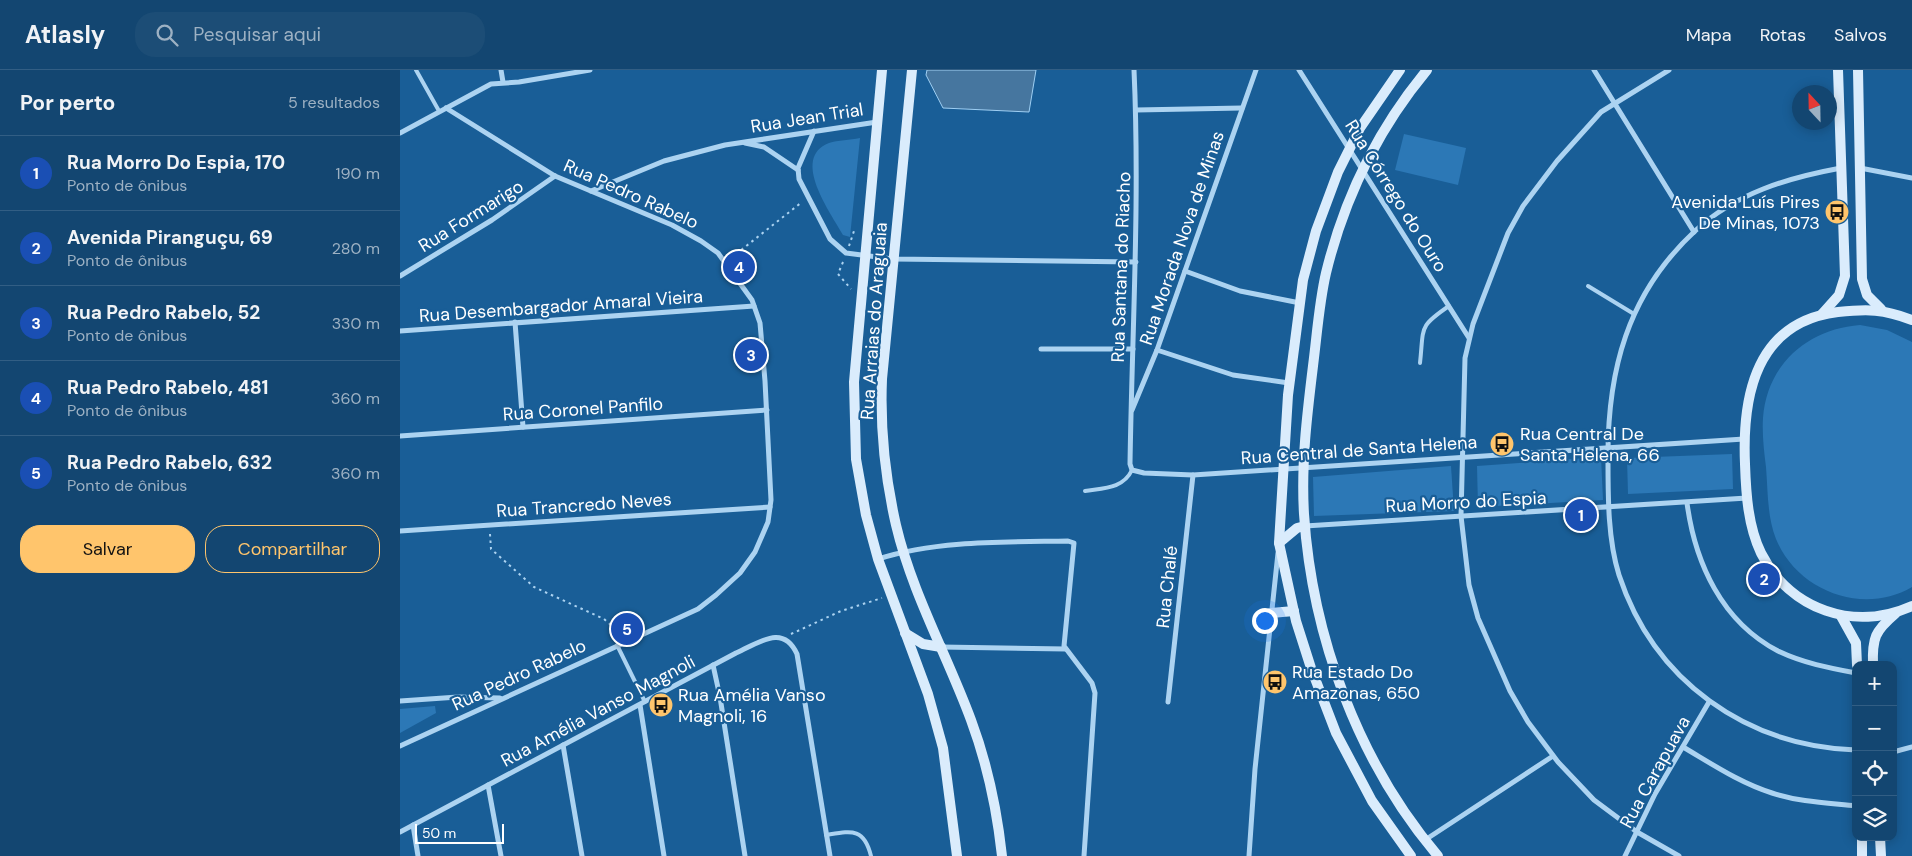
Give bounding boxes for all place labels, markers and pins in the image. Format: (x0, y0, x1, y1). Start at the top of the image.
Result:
place label: Avenida Luís Pires De Minas, 1073 (1671, 190, 1820, 235)
bus stop icon: Avenida Luís Pires De Minas, 1073 (1824, 199, 1850, 225)
pin: 4 (723, 248, 755, 286)
pin: 3 (735, 336, 767, 374)
place label: Rua Central De Santa Helena, 66 (1520, 422, 1660, 467)
bus stop icon: Rua Central De Santa Helena, 66 (1489, 431, 1515, 457)
pin: 1 (1565, 496, 1597, 534)
pin: 2 (1748, 560, 1780, 598)
pin: 5 (611, 610, 643, 648)
place label: Rua Estado Do Amazonas, 650 (1292, 660, 1420, 705)
bus stop icon: Rua Estado Do Amazonas, 650 (1262, 669, 1288, 695)
place label: Rua Amélia Vanso Magnoli, 16 (678, 683, 826, 728)
bus stop icon: Rua Amélia Vanso Magnoli, 16 (648, 692, 674, 718)

